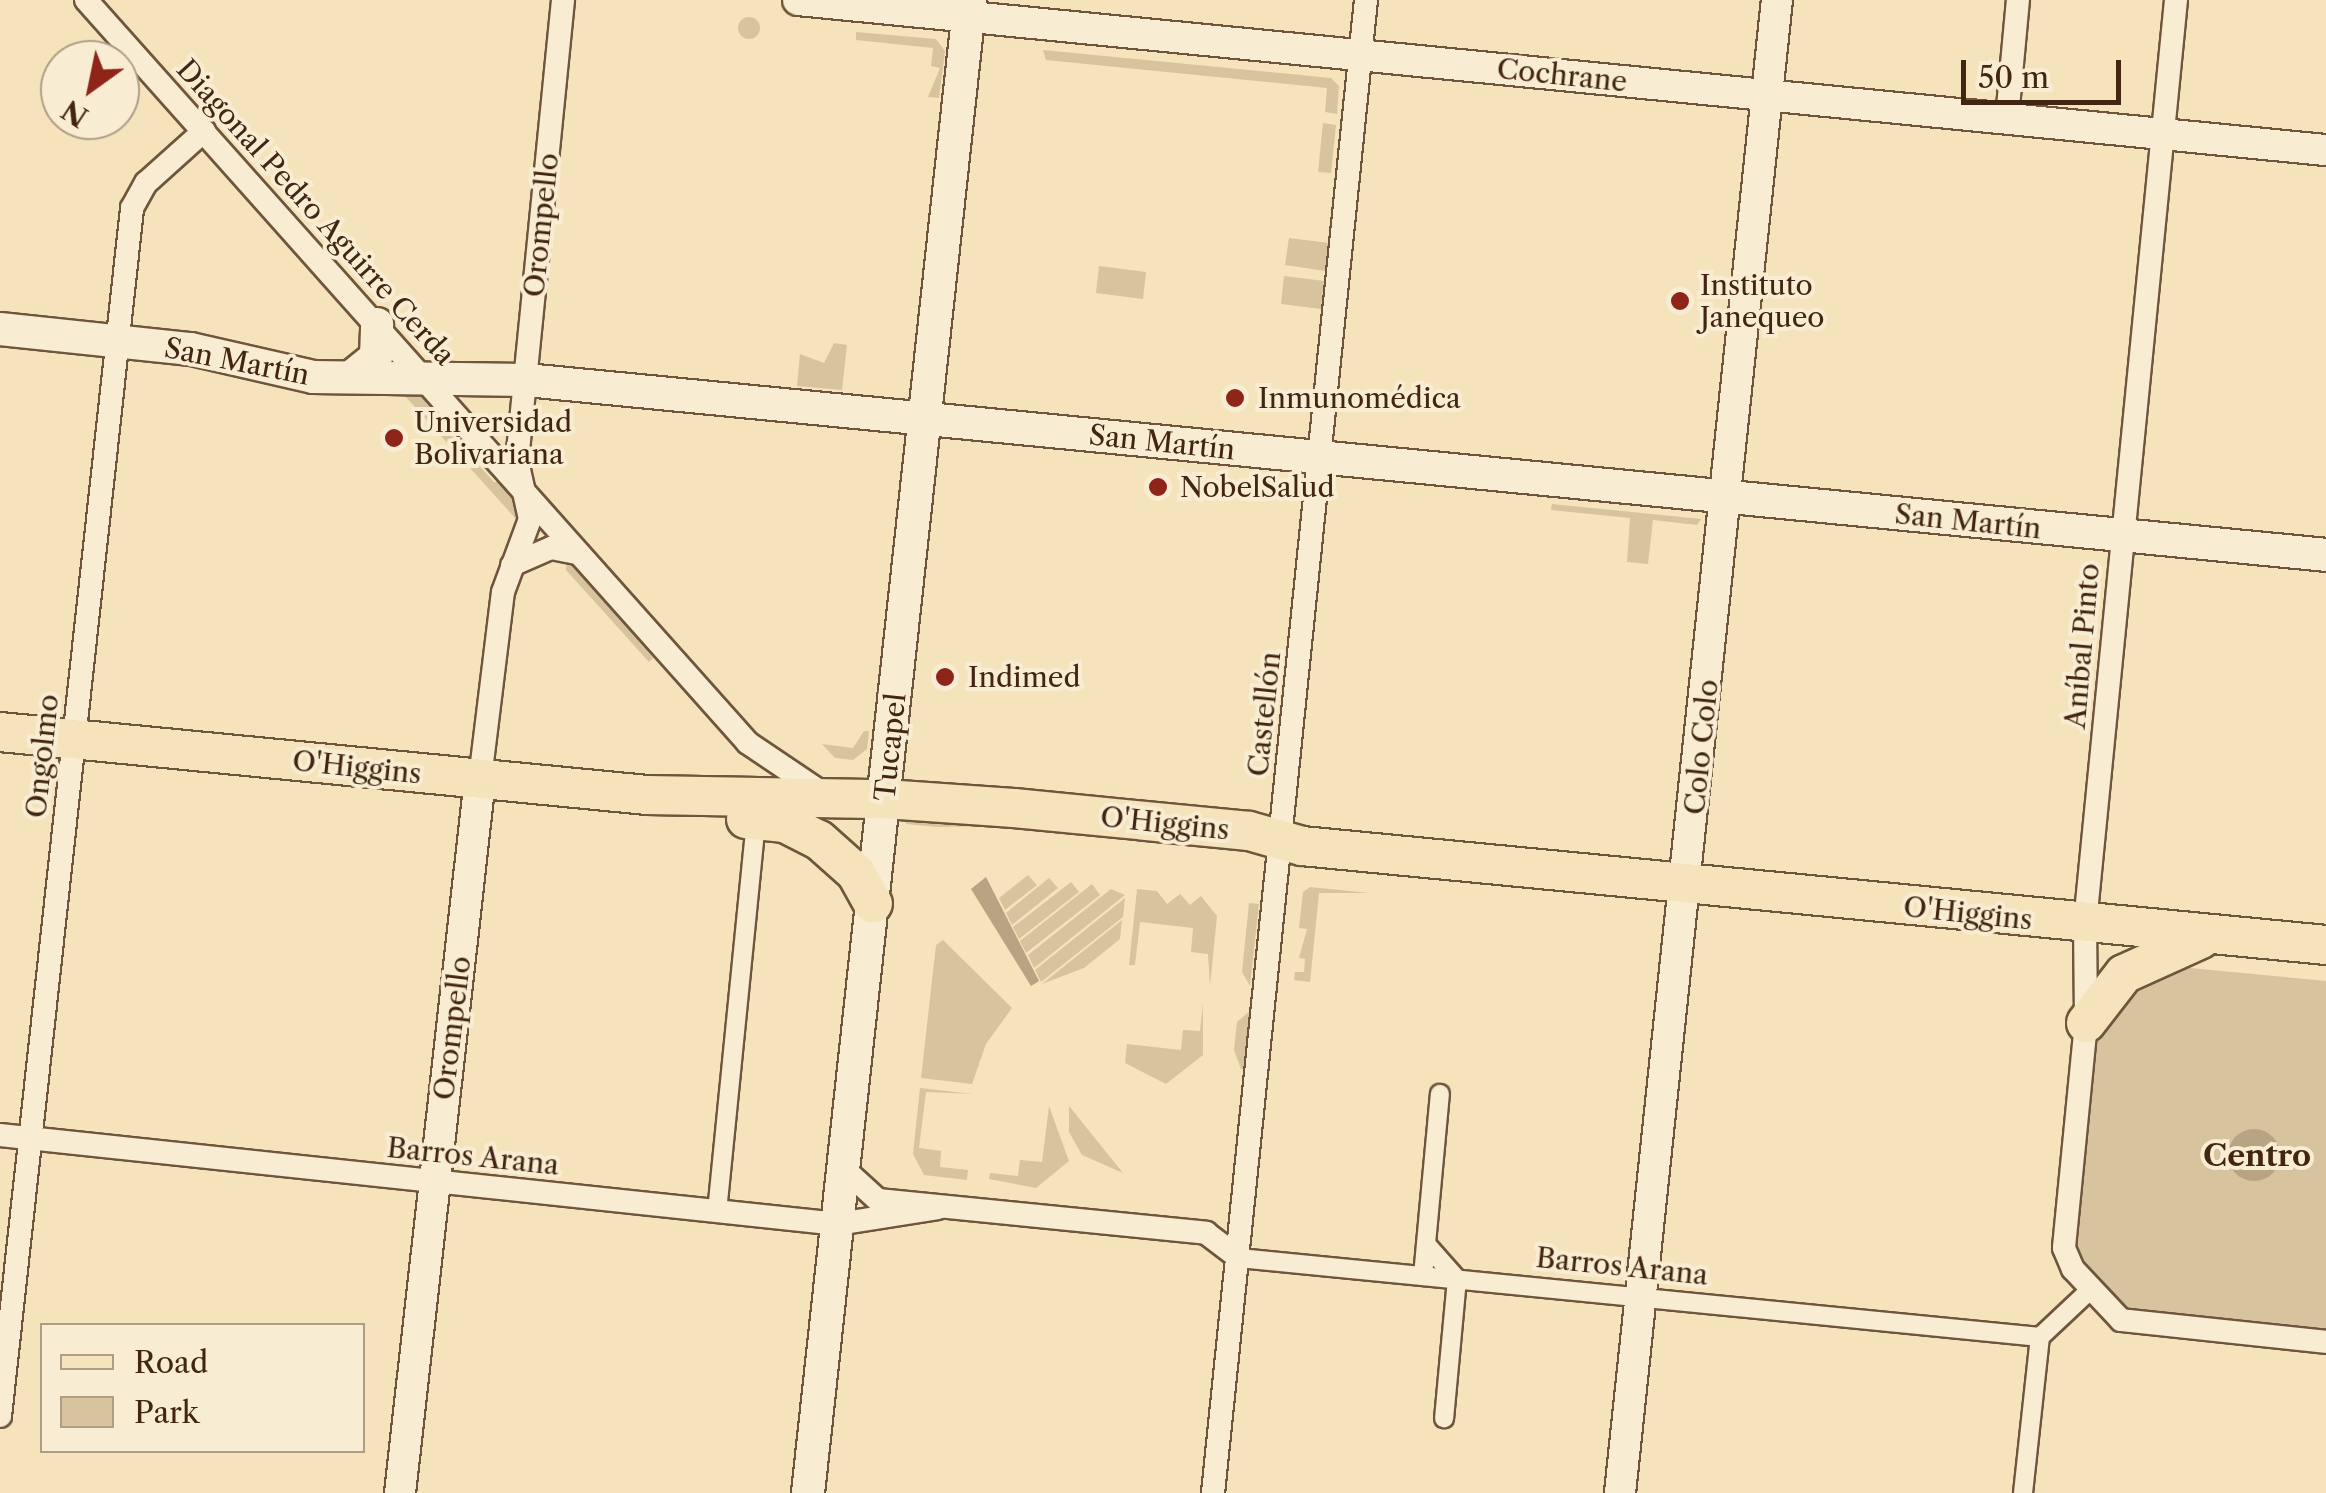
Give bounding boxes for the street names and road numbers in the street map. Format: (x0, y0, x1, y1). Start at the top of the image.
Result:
street label: Cochrane (1495, 51, 1629, 99)
street label: Diagonal Pedro Aguirre Cerda (170, 52, 462, 372)
street label: Orompello (517, 151, 565, 299)
street label: San Martín (162, 330, 312, 392)
street label: San Martín (1087, 418, 1237, 466)
street label: San Martín (1893, 497, 2043, 545)
street label: Aníbal Pinto (2058, 562, 2106, 730)
street label: Castellón (1241, 650, 1287, 778)
street label: Colo Colo (1677, 678, 1725, 816)
street label: Tucapel (868, 692, 912, 802)
street label: Ongolmo (19, 693, 65, 819)
street label: O'Higgins (291, 744, 423, 790)
street label: O'Higgins (1099, 800, 1231, 846)
street label: O'Higgins (1902, 890, 2034, 936)
street label: Orompello (427, 954, 477, 1102)
street label: Barros Arana (385, 1130, 561, 1182)
street label: Barros Arana (1534, 1240, 1710, 1292)

